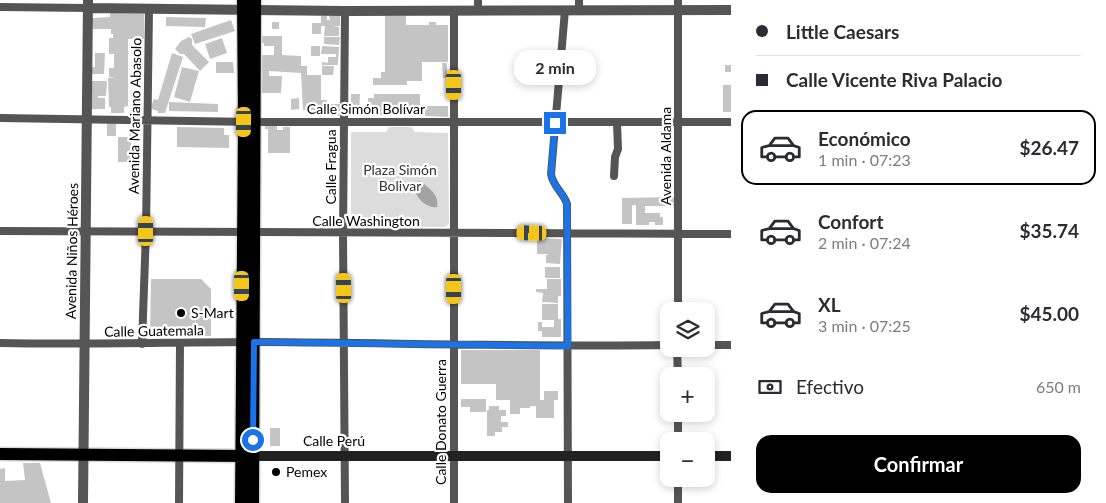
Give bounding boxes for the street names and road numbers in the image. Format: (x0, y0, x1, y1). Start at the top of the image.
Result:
street label: Avenida Mariano Abasolo (125, 38, 144, 194)
street label: Calle Simón Bolívar (307, 100, 425, 117)
street label: Avenida Aldama (657, 107, 674, 205)
street label: Calle Fragua (322, 129, 339, 205)
street label: Avenida Niños Héroes (62, 183, 81, 319)
street label: Calle Washington (312, 212, 420, 229)
street label: Calle Guatemala (104, 321, 204, 340)
street label: Calle Donato Guerra (432, 359, 449, 485)
street label: Calle Perú (303, 432, 365, 449)

